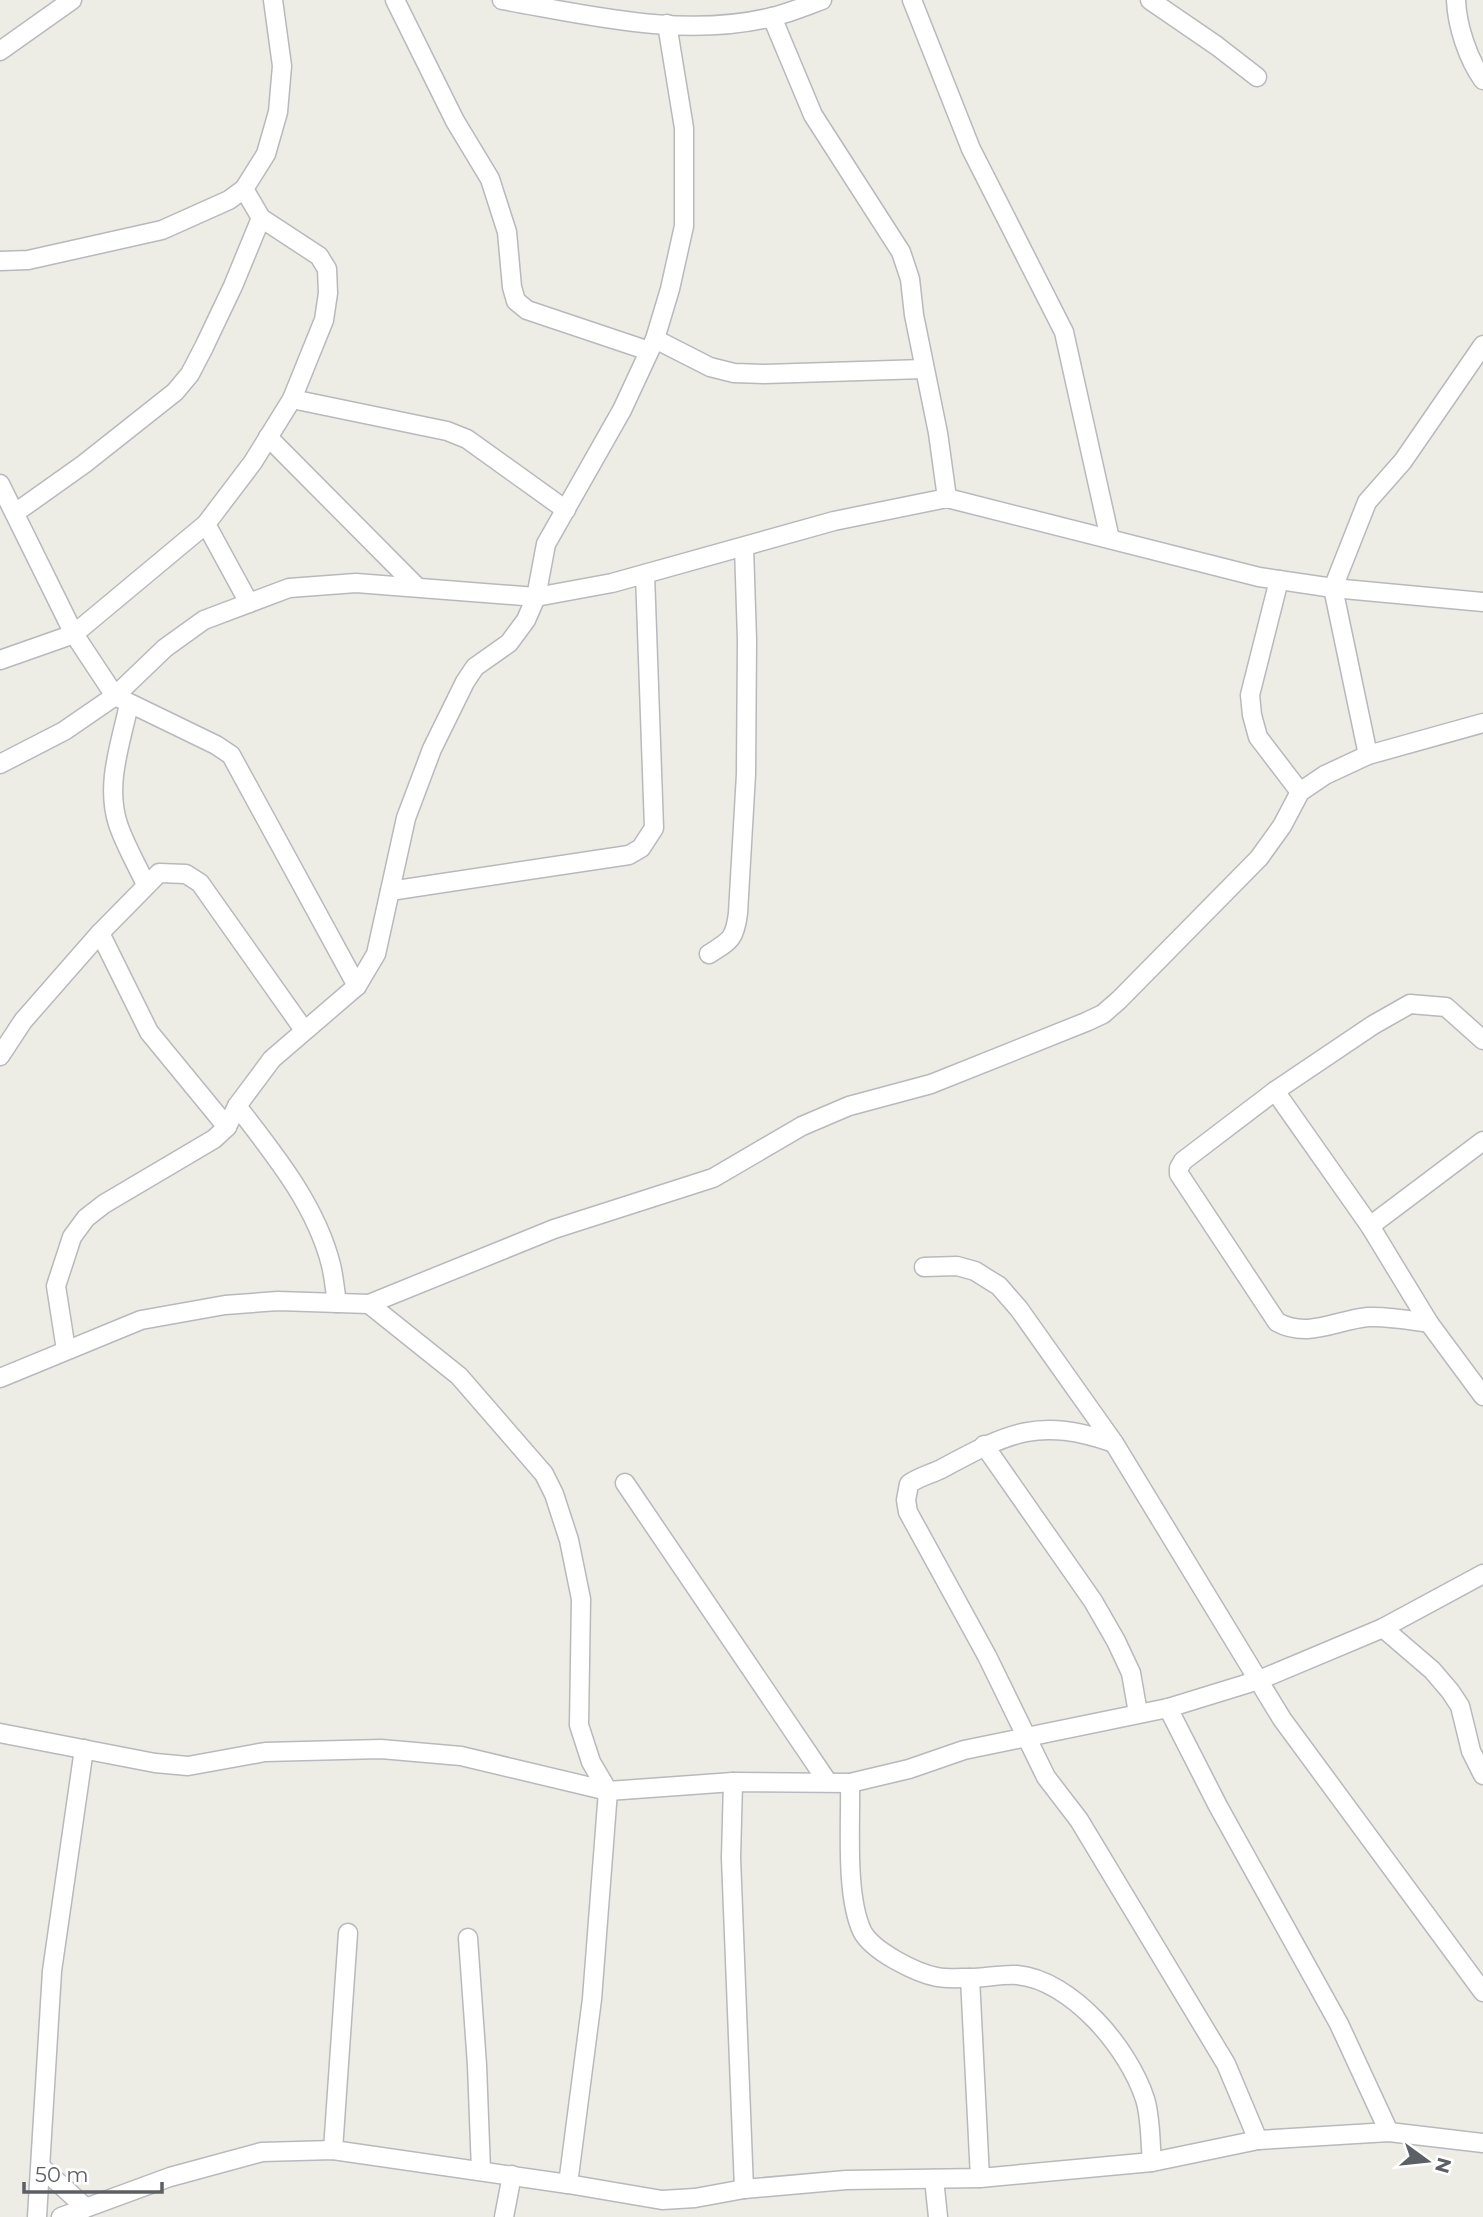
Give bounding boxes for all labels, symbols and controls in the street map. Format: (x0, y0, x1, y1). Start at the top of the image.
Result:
north arrow (1392, 2126, 1462, 2196)
scale bar (24, 2150, 163, 2194)
text: N (1430, 2155, 1456, 2176)
text: 50 m (35, 2162, 89, 2187)

